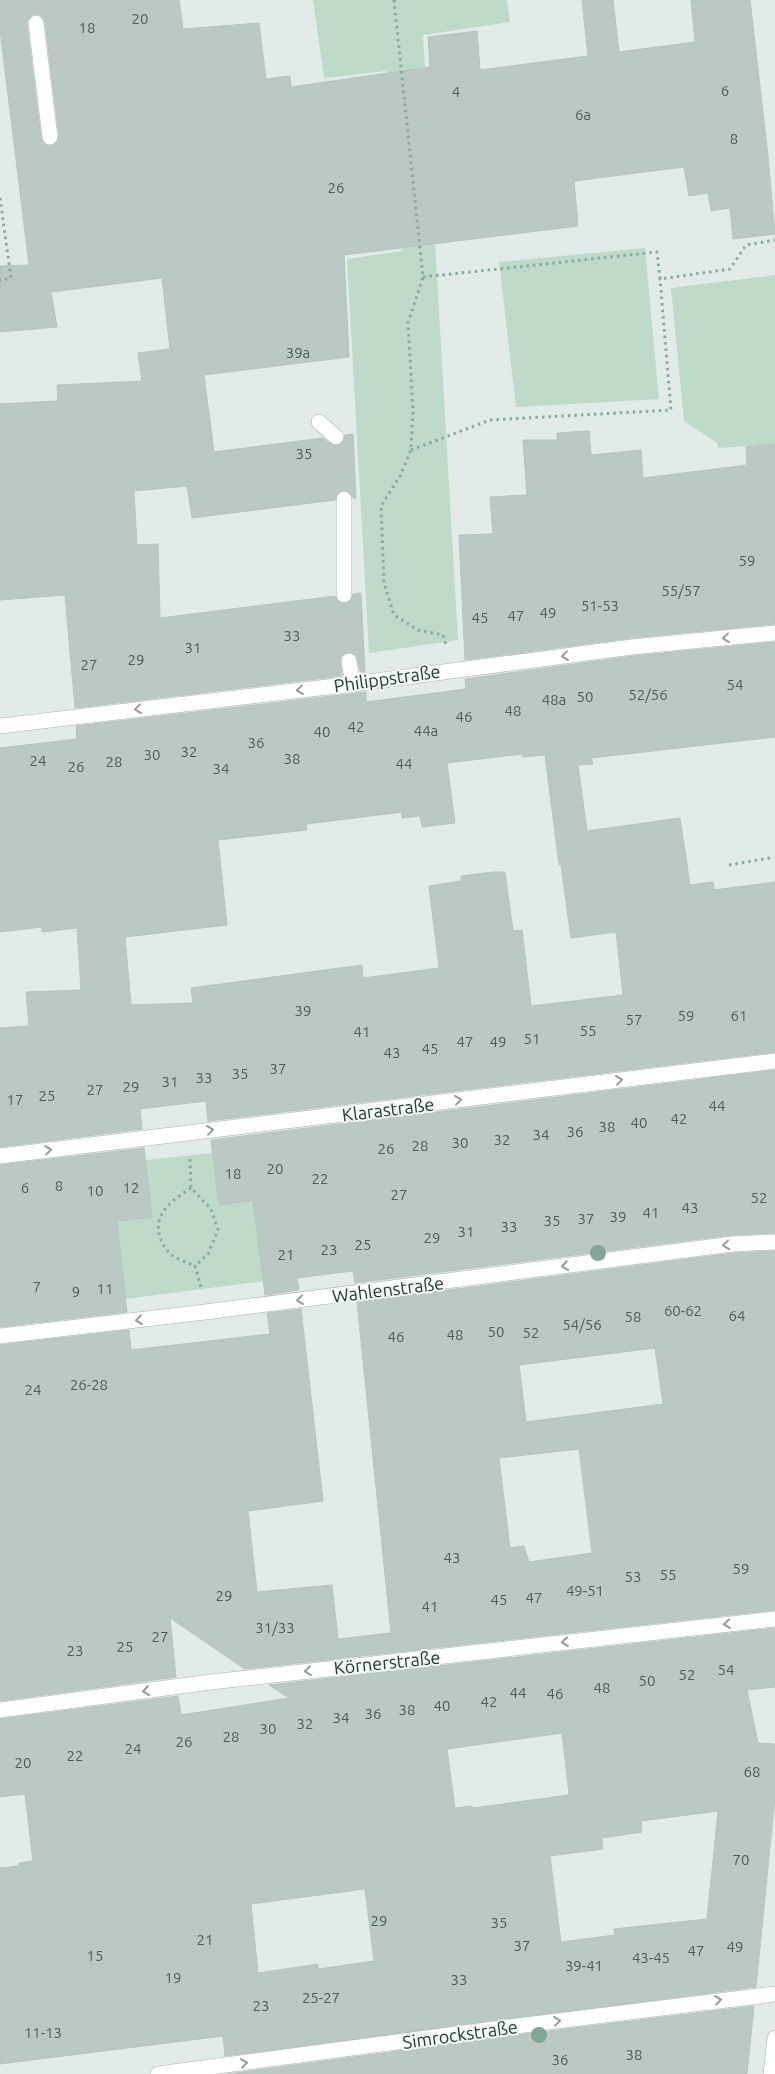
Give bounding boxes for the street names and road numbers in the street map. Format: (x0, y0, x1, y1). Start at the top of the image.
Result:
street label: Philippstraße (332, 661, 442, 695)
street label: Klarastraße (341, 1093, 435, 1125)
street label: Wahlenstraße (331, 1272, 445, 1306)
street label: Körnerstraße (333, 1646, 441, 1678)
street label: Simrockstraße (401, 2016, 519, 2052)

